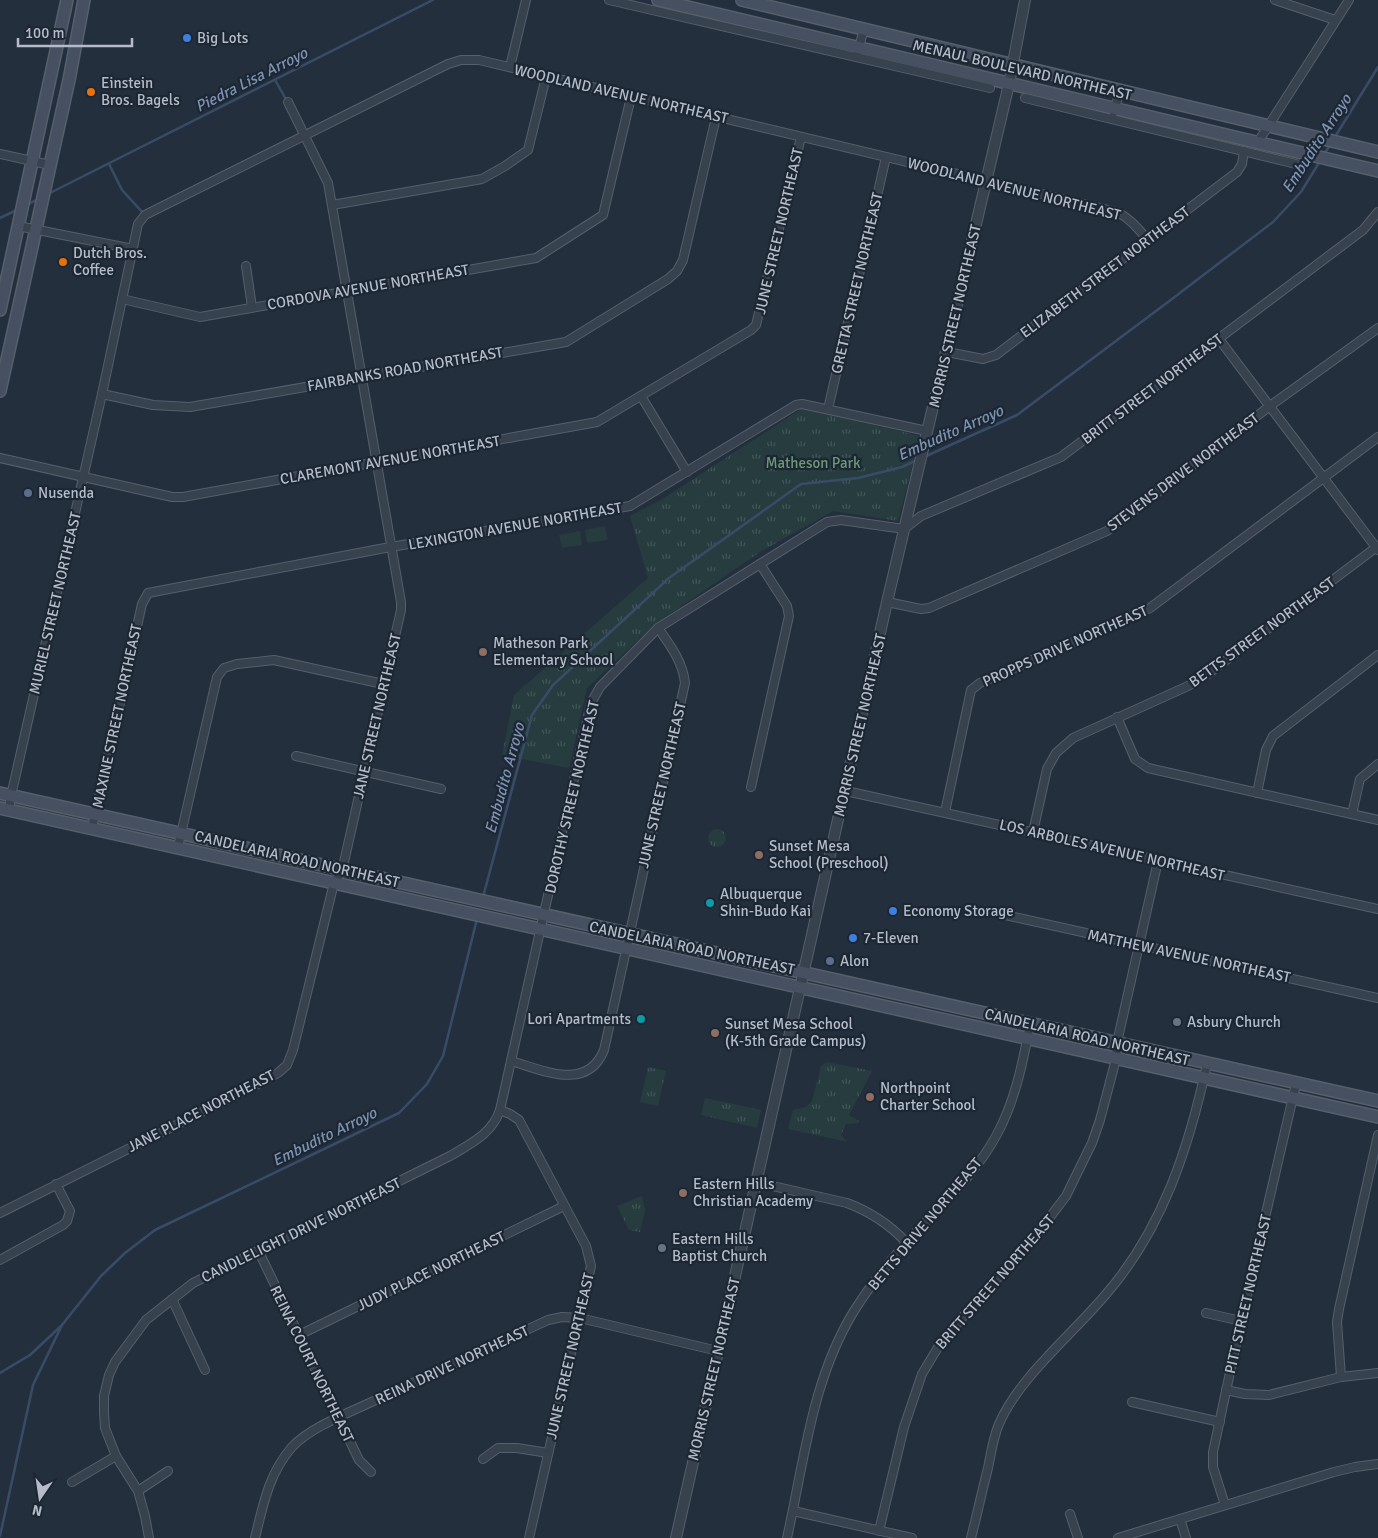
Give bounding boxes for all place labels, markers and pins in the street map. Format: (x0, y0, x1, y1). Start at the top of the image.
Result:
place label: Big Lots (197, 29, 249, 47)
marker: Big Lots (181, 32, 193, 44)
place label: Einstein Bros. Bagels (101, 74, 180, 109)
marker: Einstein Bros. Bagels (85, 86, 97, 98)
place label: Dutch Bros. Coffee (73, 244, 147, 279)
marker: Dutch Bros. Coffee (57, 256, 69, 268)
place label: Nusenda (38, 484, 94, 502)
marker: Nusenda (22, 487, 34, 499)
place label: Matheson Park Elementary School (493, 634, 614, 669)
marker: Matheson Park Elementary School (477, 646, 489, 658)
place label: Sunset Mesa School (Preschool) (769, 837, 889, 872)
marker: Sunset Mesa School (Preschool) (753, 849, 765, 861)
place label: Albuquerque Shin-Budo Kai (720, 885, 811, 920)
marker: Albuquerque Shin-Budo Kai (704, 897, 716, 909)
place label: Economy Storage (903, 902, 1014, 920)
marker: Economy Storage (887, 905, 899, 917)
place label: 7-Eleven (863, 929, 919, 947)
marker: 7-Eleven (847, 932, 859, 944)
place label: Alon (840, 952, 869, 970)
marker: Alon (824, 955, 836, 967)
place label: Lori Apartments (527, 1010, 631, 1028)
marker: Lori Apartments (635, 1013, 647, 1025)
place label: Asbury Church (1187, 1013, 1281, 1031)
place label: Sunset Mesa School (K-5th Grade Campus) (725, 1015, 866, 1050)
marker: Asbury Church (1171, 1016, 1183, 1028)
marker: Sunset Mesa School (K-5th Grade Campus) (709, 1027, 721, 1039)
place label: Northpoint Charter School (880, 1079, 976, 1114)
marker: Northpoint Charter School (864, 1091, 876, 1103)
place label: Eastern Hills Christian Academy (693, 1175, 813, 1210)
marker: Eastern Hills Christian Academy (677, 1187, 689, 1199)
place label: Eastern Hills Baptist Church (672, 1230, 767, 1265)
marker: Eastern Hills Baptist Church (656, 1242, 668, 1254)

